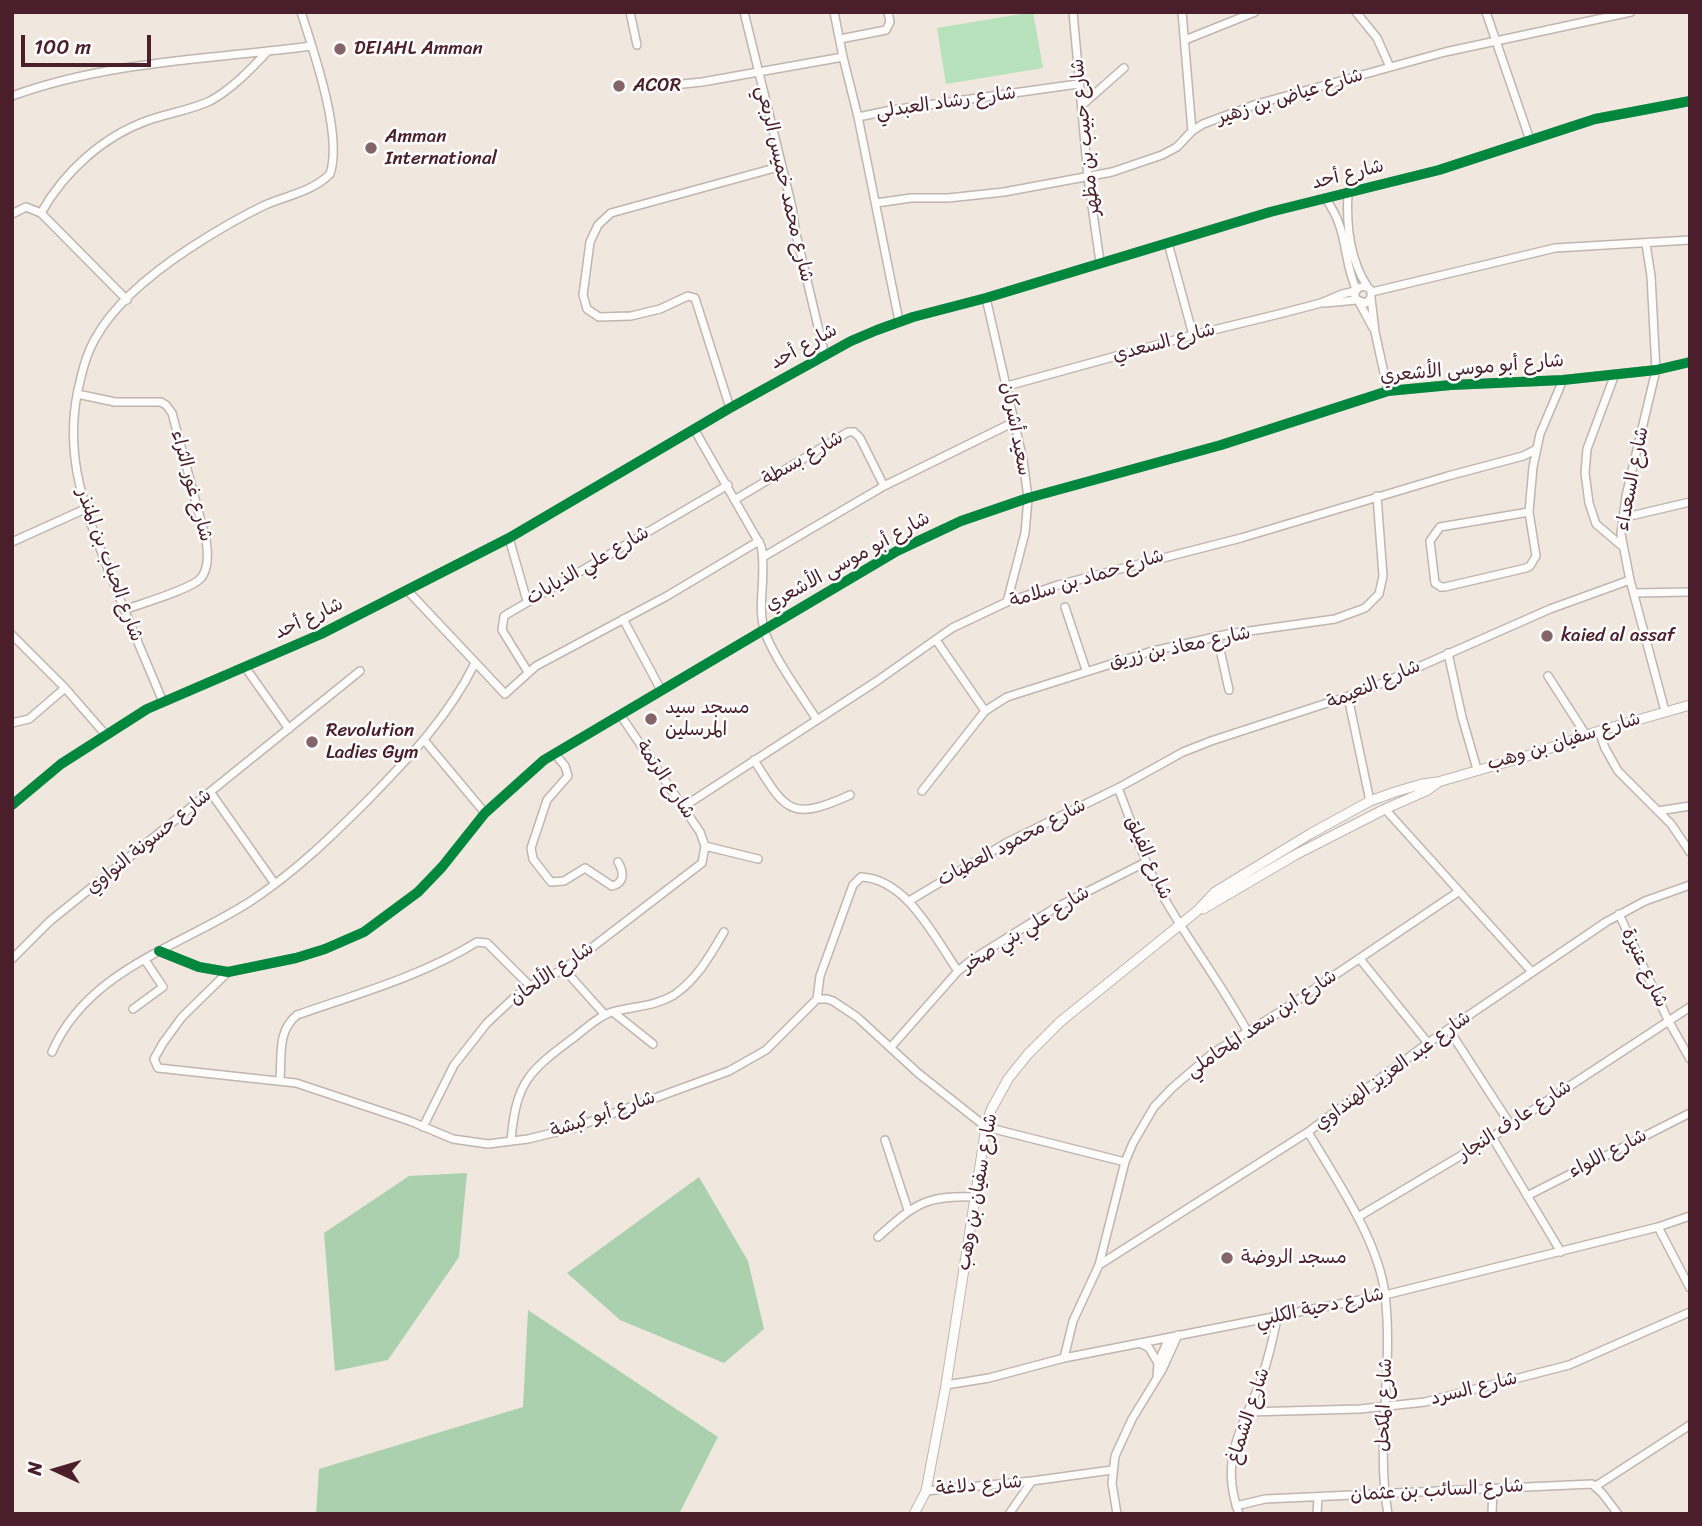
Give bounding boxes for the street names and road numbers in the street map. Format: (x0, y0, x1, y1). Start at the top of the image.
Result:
street label: شارع حبيب بن مظهر (1066, 57, 1106, 217)
street label: شارع عياض بن زهير (1214, 64, 1366, 130)
street label: شارع رشاد العبدلي (875, 82, 1017, 124)
street label: شارع محمد خميس الربعي (750, 84, 818, 284)
street label: شارع أحد (1310, 155, 1386, 195)
street label: شارع السعدي (1110, 318, 1218, 368)
street label: شارع أحد (766, 319, 842, 375)
street label: شارع أبو موسى الأشعري (1379, 350, 1565, 388)
street label: سعيد أشركان (995, 380, 1035, 478)
street label: شارع السعداء (1612, 425, 1654, 533)
street label: شارع بسطة (758, 427, 848, 491)
street label: شارع غور الثراء (165, 428, 217, 544)
street label: شارع الحباب بن المنذر (71, 485, 147, 645)
street label: شارع أبو موسى الأشعري (762, 507, 934, 617)
street label: شارع علي الذيابات (522, 522, 654, 610)
street label: شارع حماد بن سلامة (1007, 545, 1167, 613)
street label: شارع أحد (271, 593, 347, 645)
street label: شارع معاذ بن زريق (1107, 622, 1253, 674)
street label: شارع النعيمة (1324, 655, 1424, 715)
street label: شارع سفيان بن وهب (1485, 708, 1643, 776)
street label: شارع الرتمة (630, 736, 700, 824)
street label: شارع حسونة النواوي (82, 784, 216, 900)
street label: شارع محمود العطيات (934, 794, 1090, 892)
street label: شارع الفيلق (1119, 813, 1177, 903)
street label: شارع علي بني صخر (958, 882, 1094, 978)
street label: شارع عنيزة (1616, 925, 1672, 1011)
street label: شارع الألحان (505, 937, 599, 1011)
street label: شارع ابن سعد المحاملي (1182, 965, 1342, 1083)
street label: شارع عبد العزيز الهنداوي (1310, 1006, 1476, 1136)
street label: شارع عارف النجار (1454, 1076, 1576, 1166)
street label: شارع أبو كبشة (548, 1086, 658, 1144)
street label: شارع سفيان بن وهب (953, 1112, 1003, 1272)
street label: شارع اللواء (1565, 1125, 1651, 1183)
street label: شارع دحية الكلبي (1254, 1283, 1386, 1333)
street label: شارع المكحل (1372, 1358, 1398, 1452)
street label: شارع الشماغ (1223, 1365, 1275, 1467)
street label: شارع السرد (1428, 1367, 1520, 1411)
street label: شارع دلاغة (935, 1471, 1023, 1501)
street label: شارع السائب بن عثمان (1350, 1475, 1524, 1507)

